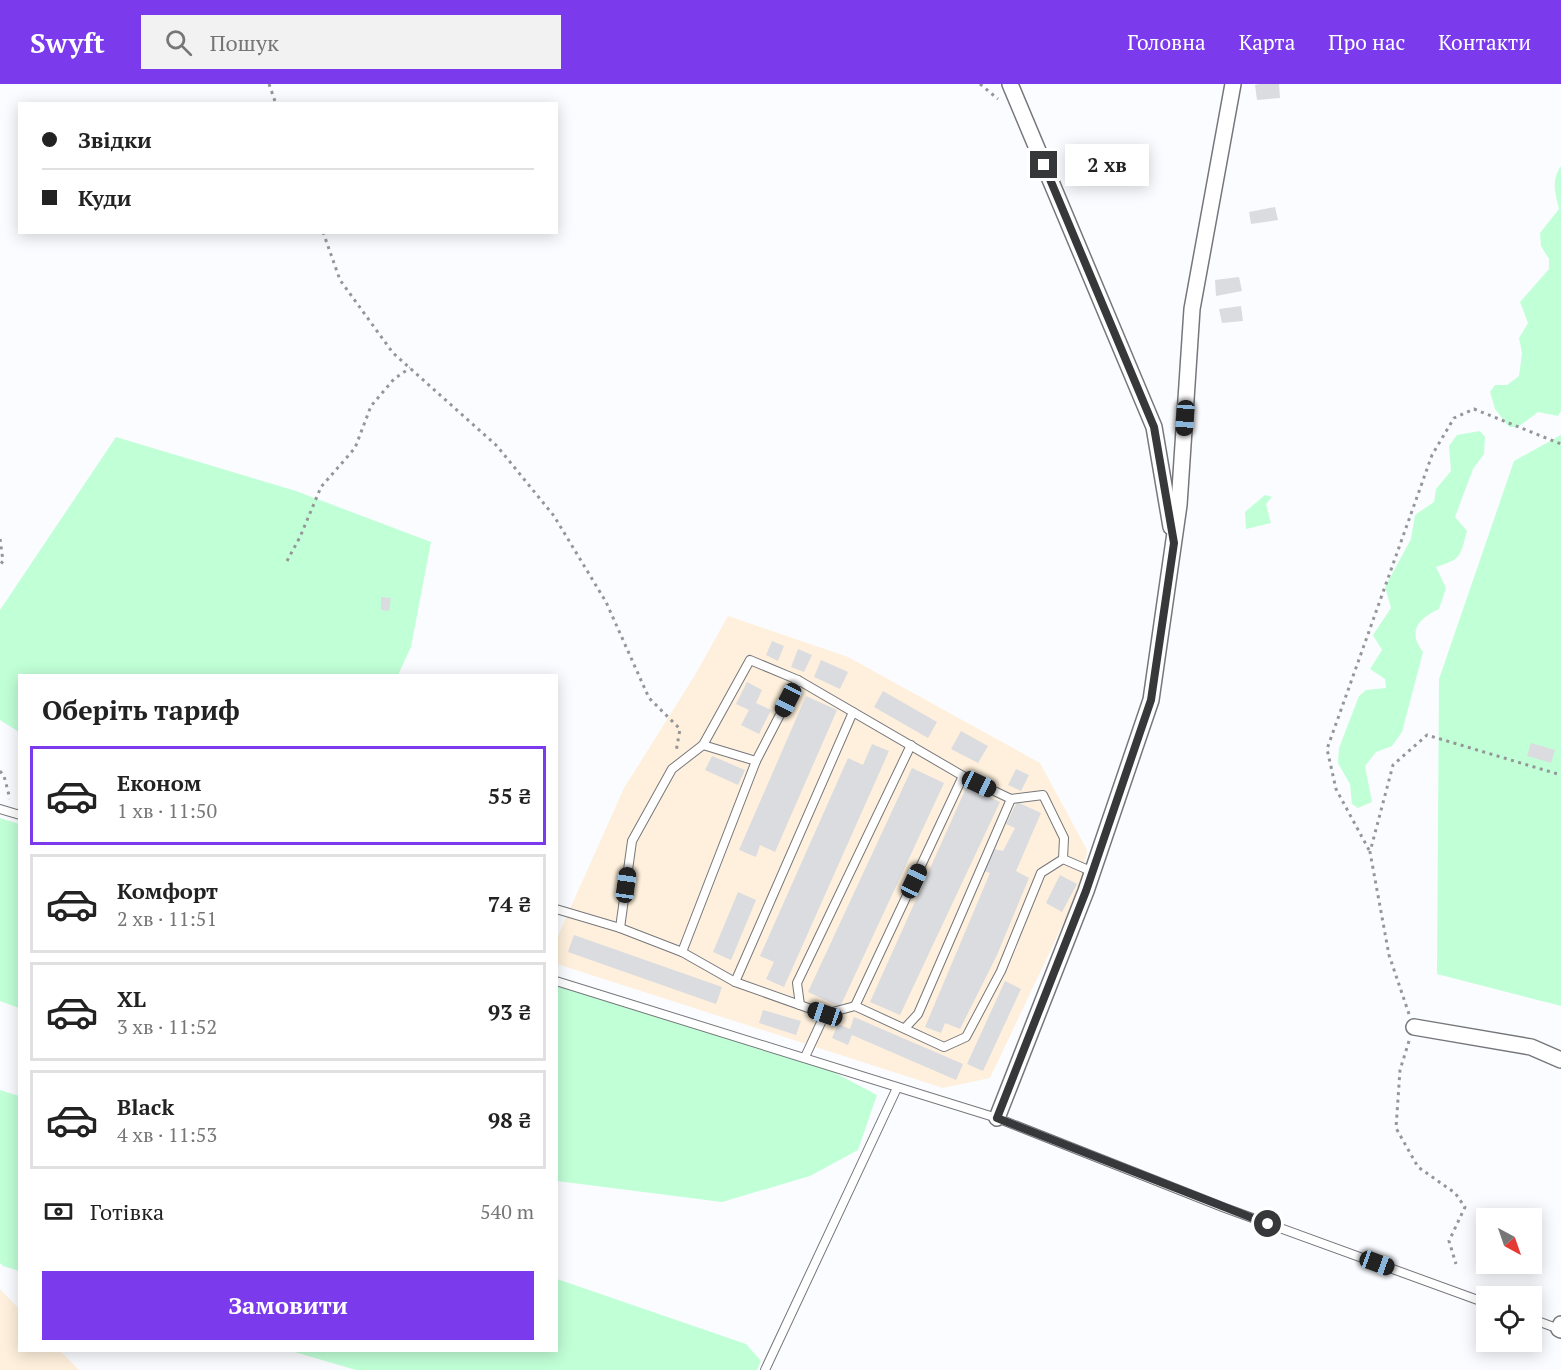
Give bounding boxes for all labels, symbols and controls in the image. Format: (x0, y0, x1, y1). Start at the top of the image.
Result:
search box (141, 15, 561, 69)
text: Swyft (30, 24, 105, 61)
icon: search (162, 26, 195, 59)
text: Пошук (210, 28, 279, 57)
text: Головна (1127, 28, 1206, 56)
text: Карта (1239, 28, 1295, 56)
text: Про нас (1328, 28, 1405, 56)
text: Контакти (1438, 28, 1531, 56)
text: Звідки (78, 125, 152, 154)
callout: 2 хв (1065, 144, 1149, 186)
route end (1030, 151, 1057, 178)
text: 2 хв (1087, 151, 1127, 178)
text: Куди (78, 183, 131, 212)
car (1175, 399, 1195, 437)
car (772, 680, 804, 720)
text: Оберіть тариф (42, 692, 240, 728)
text: Економ (117, 768, 201, 797)
car (959, 768, 999, 800)
icon: car (45, 769, 99, 823)
text: 55 ₴ (488, 781, 531, 810)
text: 1 хв · 11:50 (117, 797, 217, 824)
car (898, 861, 930, 901)
car (615, 866, 637, 904)
text: Комфорт (117, 876, 218, 905)
icon: car (45, 877, 99, 931)
text: 74 ₴ (488, 889, 531, 918)
text: 2 хв · 11:51 (117, 905, 217, 932)
text: XL (117, 984, 146, 1013)
icon: car (45, 985, 99, 1039)
text: 93 ₴ (488, 997, 531, 1026)
car (805, 1000, 845, 1028)
text: 3 хв · 11:52 (117, 1013, 217, 1040)
text: Black (117, 1092, 174, 1121)
icon: car (45, 1093, 99, 1147)
text: 98 ₴ (488, 1105, 531, 1134)
text: 4 хв · 11:53 (117, 1121, 217, 1148)
icon: cash (42, 1195, 75, 1228)
text: Готівка (90, 1197, 164, 1226)
text: 540 m (480, 1198, 534, 1225)
north arrow (1476, 1208, 1542, 1274)
map controls (1476, 1208, 1542, 1352)
route start (1254, 1210, 1281, 1237)
car (1357, 1248, 1397, 1278)
button: Замовити (42, 1271, 534, 1340)
button: locate (1476, 1286, 1542, 1352)

